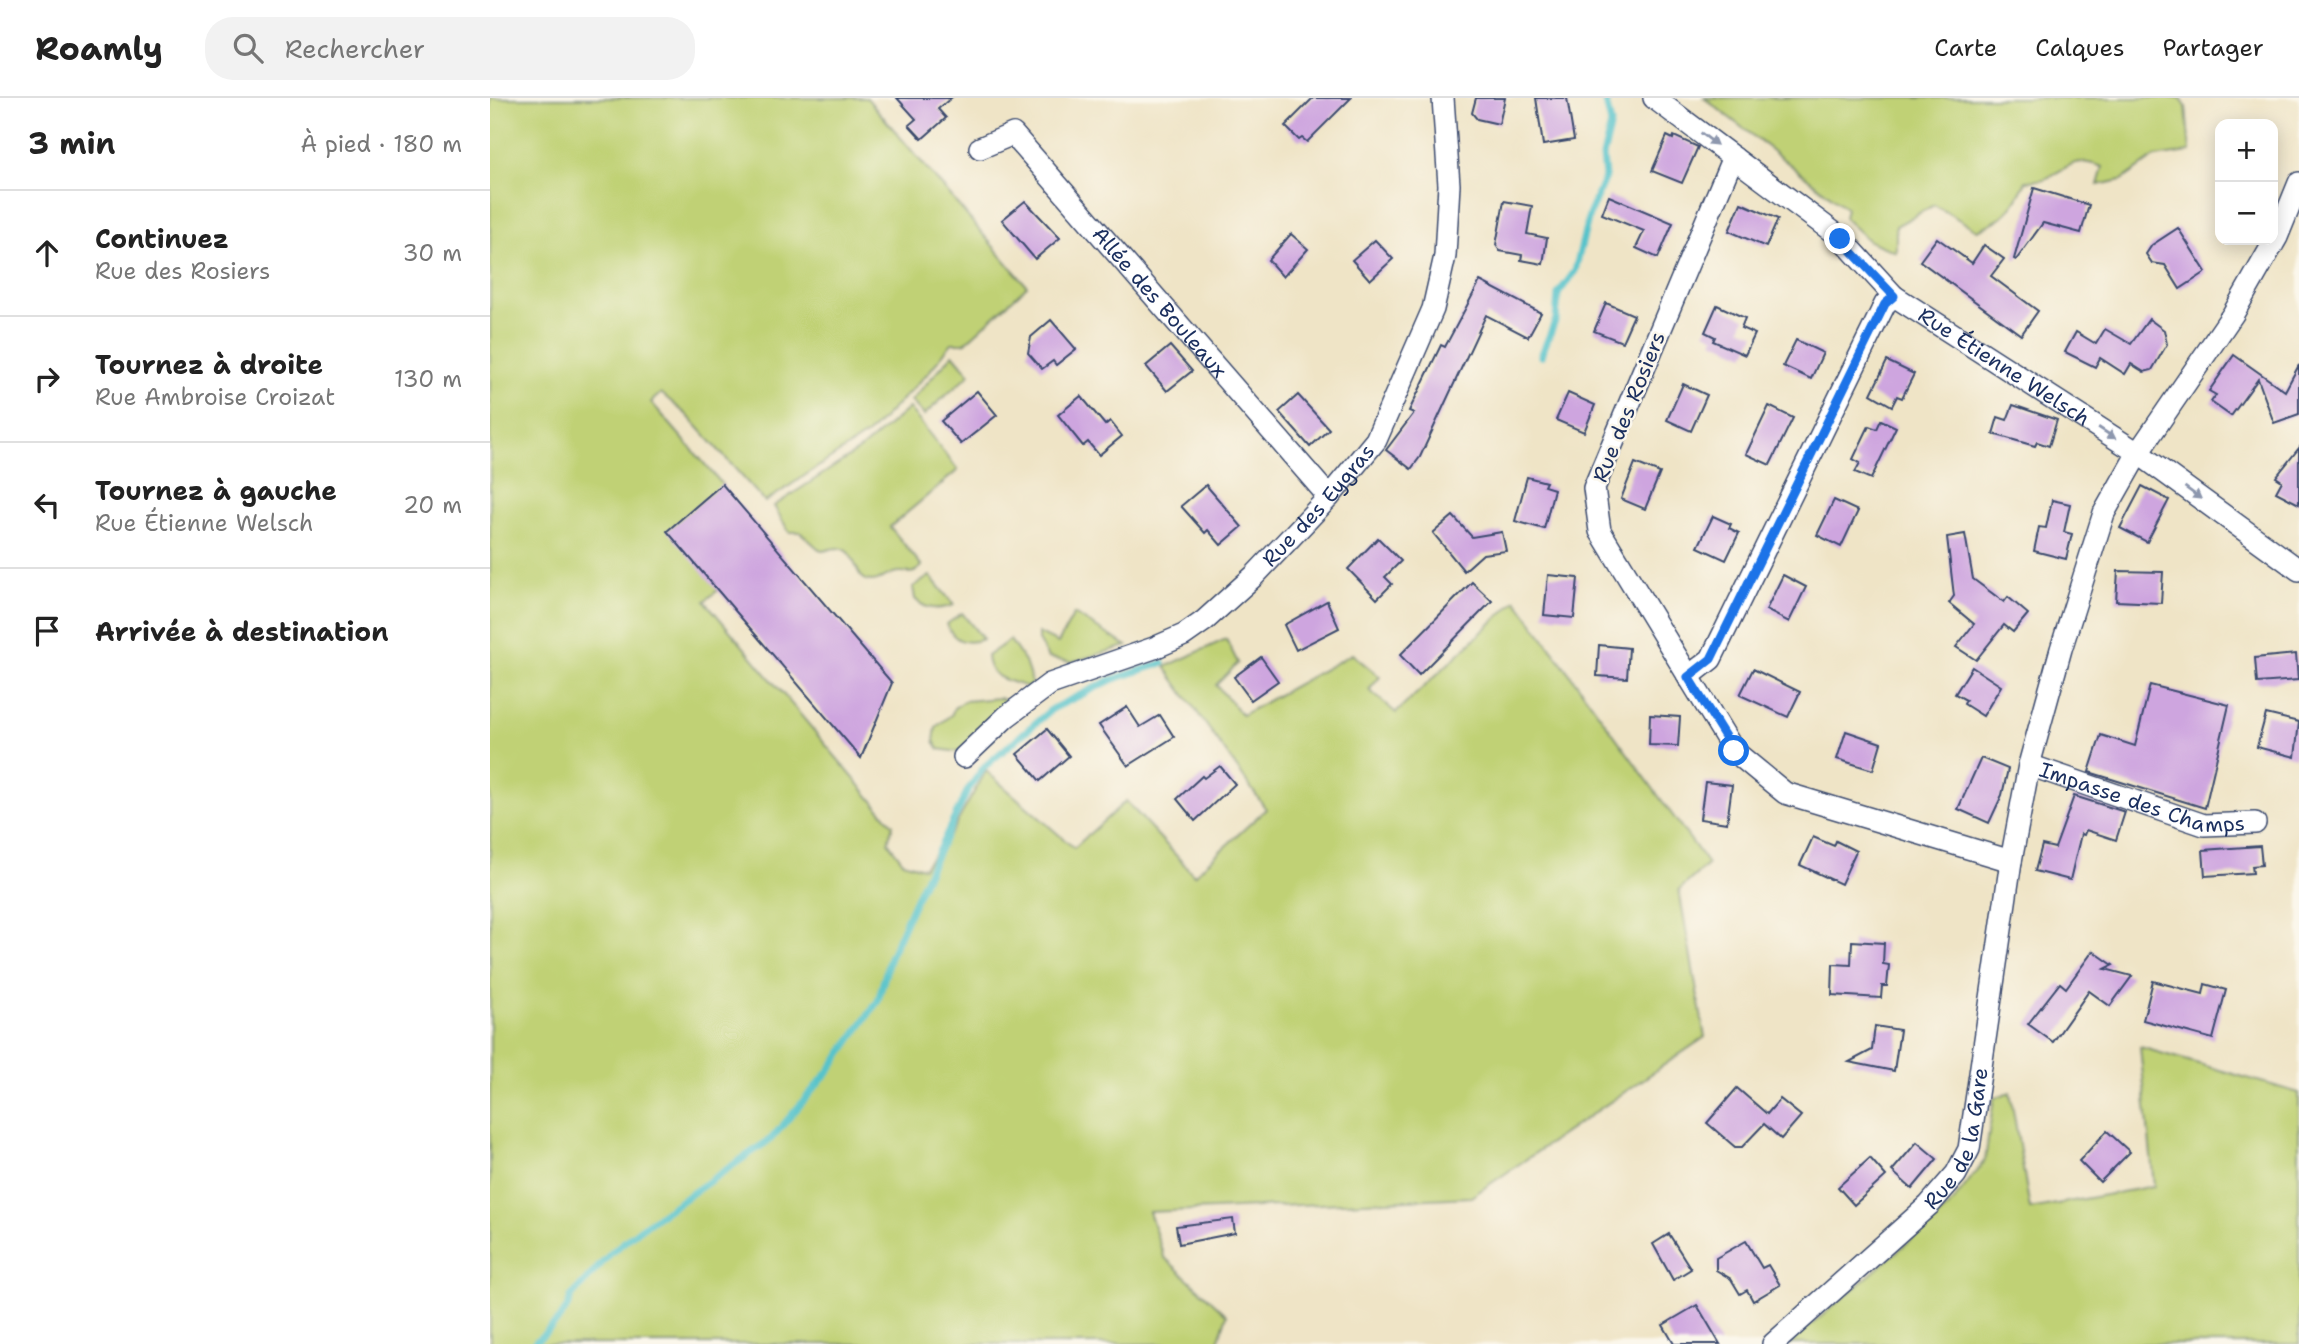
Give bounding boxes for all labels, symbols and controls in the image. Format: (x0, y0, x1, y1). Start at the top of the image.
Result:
search box (205, 17, 695, 80)
text: Roamly (35, 26, 163, 71)
icon: search (229, 29, 267, 67)
text: Rechercher (285, 31, 425, 66)
text: Carte (1934, 32, 1997, 64)
text: Calques (2035, 32, 2125, 64)
text: Partager (2163, 32, 2264, 64)
map controls (2215, 119, 2278, 245)
button: + (2215, 119, 2278, 182)
text: 3 min (28, 123, 115, 164)
text: À pied · 180 m (300, 129, 462, 159)
one-way arrow (1700, 132, 1718, 146)
button: − (2215, 182, 2278, 245)
text: Continuez (95, 221, 229, 256)
street label: Allée des Bouleaux (1086, 221, 1233, 384)
route end (1824, 223, 1855, 254)
icon: ahead (28, 234, 66, 272)
text: 30 m (403, 238, 462, 268)
text: Rue des Rosiers (95, 256, 270, 286)
street label: Rue Étienne Welsch (1913, 301, 2095, 433)
street label: Rue des Rosiers (1586, 328, 1672, 486)
text: Tournez à droite (95, 347, 323, 382)
icon: right (28, 360, 66, 398)
text: 130 m (394, 364, 462, 394)
text: Rue Ambroise Croizat (95, 382, 335, 412)
one-way arrow (2097, 427, 2117, 440)
street label: Rue des Eygras (1256, 438, 1381, 573)
text: Tournez à gauche (95, 473, 337, 508)
icon: left (28, 486, 66, 524)
one-way arrow (2184, 486, 2202, 500)
text: 20 m (403, 490, 462, 520)
text: Rue Étienne Welsch (95, 508, 313, 538)
icon: arrive (28, 612, 66, 650)
text: Arrivée à destination (95, 614, 389, 649)
route start (1718, 735, 1749, 766)
street label: Impasse des Champs (2036, 756, 2246, 839)
street label: Rue de la Gare (1918, 1066, 1995, 1215)

